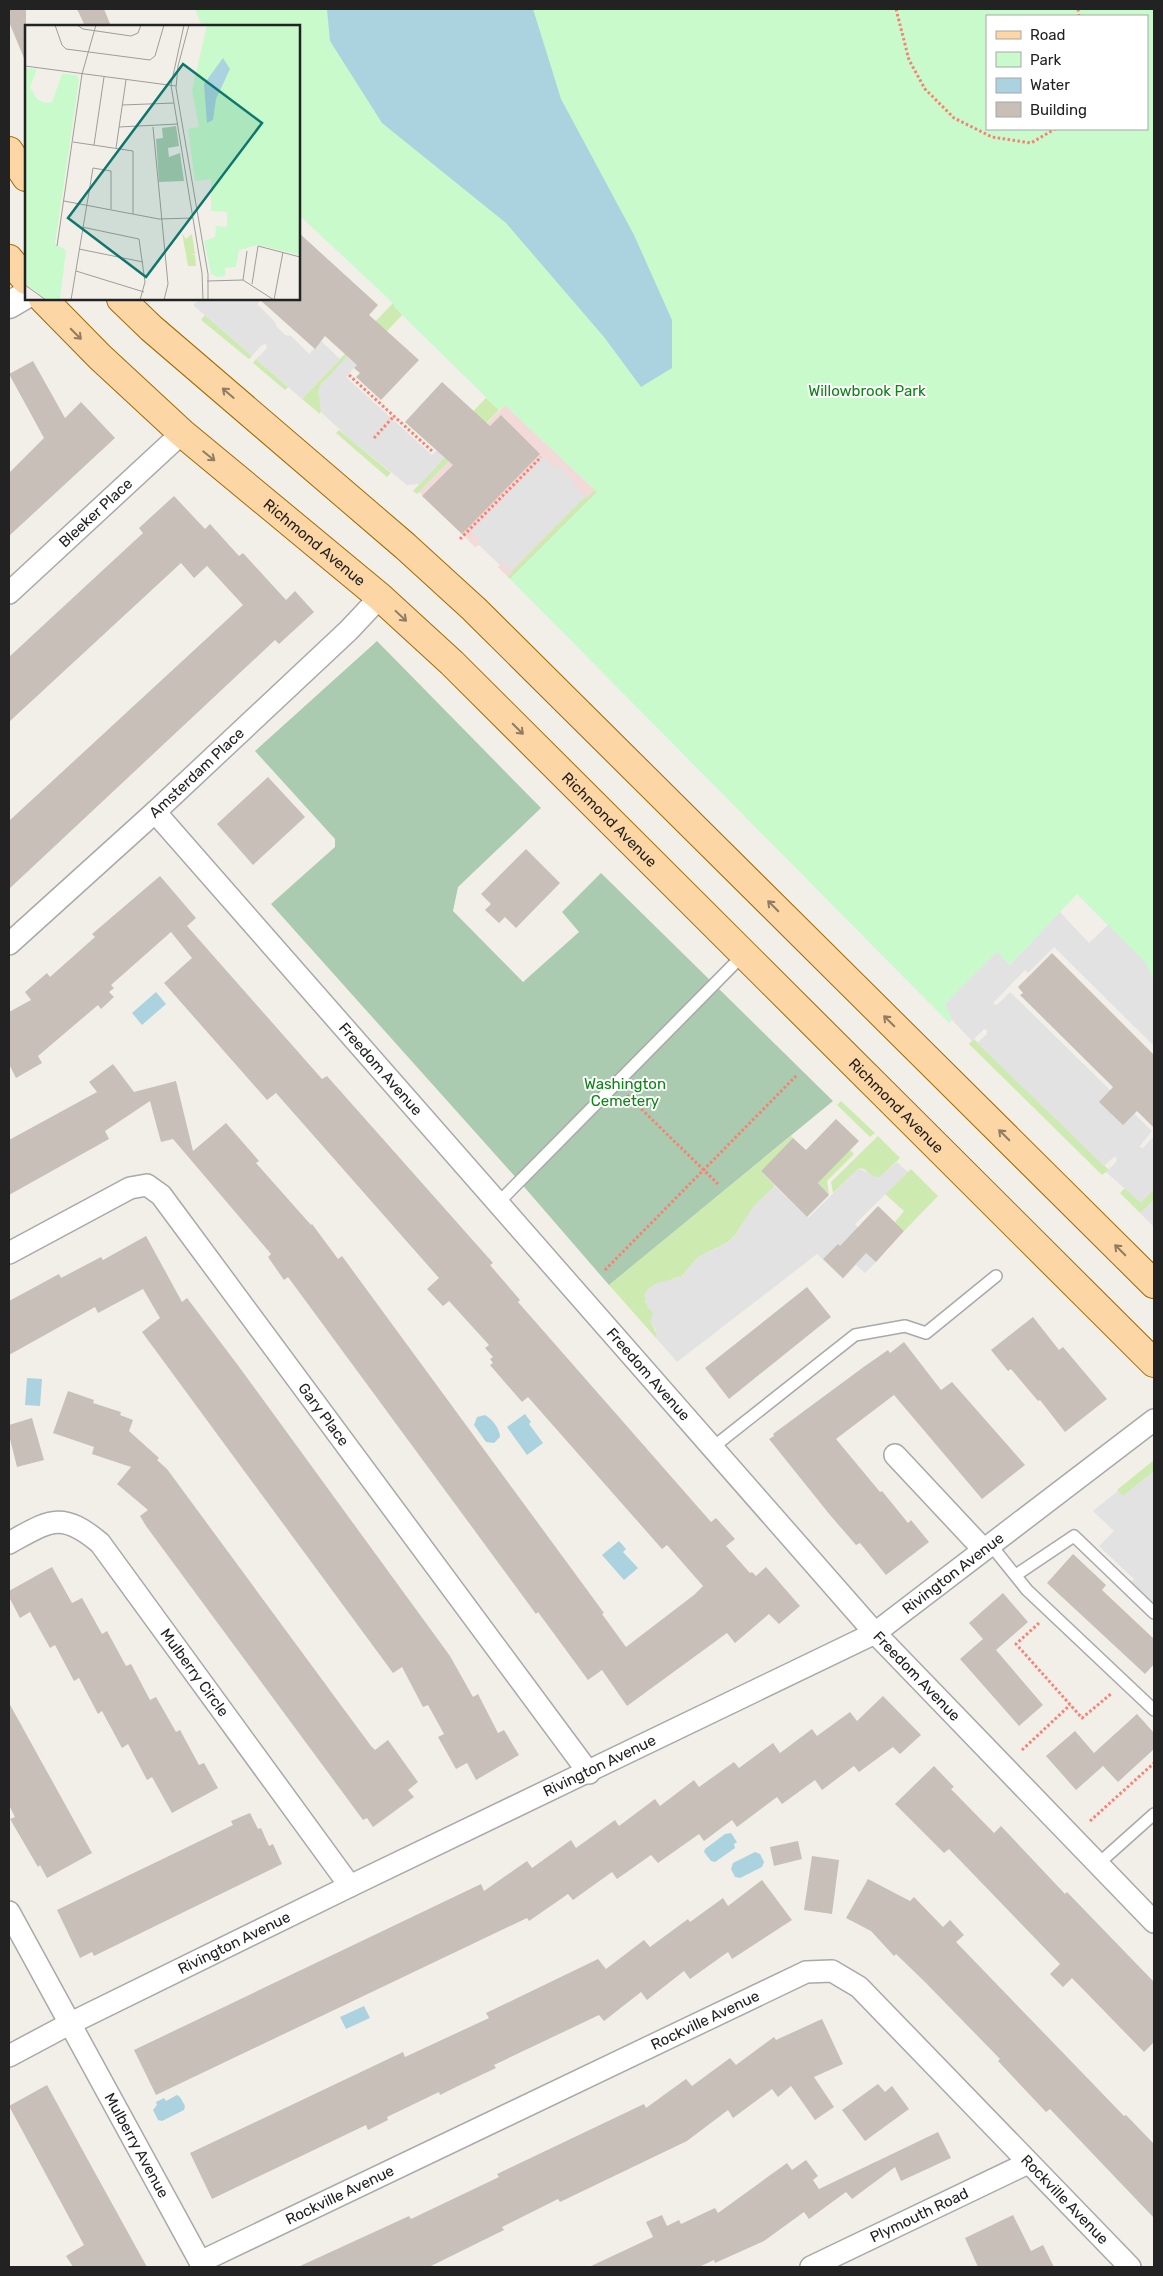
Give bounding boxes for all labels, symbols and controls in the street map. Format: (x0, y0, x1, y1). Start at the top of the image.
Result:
legend (986, 15, 1148, 130)
inset map (25, 25, 300, 300)
text: Road (1030, 26, 1066, 44)
text: Park (1030, 51, 1061, 69)
text: Water (1030, 76, 1070, 94)
text: Building (1030, 101, 1087, 119)
one-way arrow (70, 328, 83, 340)
park label: Willowbrook Park (808, 382, 926, 400)
one-way arrow (221, 388, 234, 399)
one-way arrow (202, 450, 215, 461)
street label: Bleeker Place (55, 474, 136, 551)
street label: Richmond Avenue (260, 495, 369, 590)
one-way arrow (394, 610, 407, 622)
one-way arrow (512, 722, 524, 735)
street label: Amsterdam Place (146, 724, 248, 822)
street label: Richmond Avenue (558, 769, 661, 871)
one-way arrow (768, 901, 780, 913)
one-way arrow (883, 1015, 895, 1027)
street label: Freedom Avenue (335, 1019, 426, 1119)
street label: Richmond Avenue (845, 1055, 947, 1157)
park label: Washington Cemetery (584, 1075, 666, 1110)
one-way arrow (998, 1129, 1010, 1141)
one-way arrow (1114, 1244, 1126, 1256)
street label: Freedom Avenue (603, 1324, 694, 1425)
street label: Gary Place (294, 1379, 353, 1450)
street label: Rivington Avenue (899, 1529, 1007, 1618)
street label: Mulberry Circle (156, 1625, 233, 1720)
street label: Freedom Avenue (869, 1628, 964, 1725)
street label: Rivington Avenue (540, 1731, 659, 1801)
street label: Rivington Avenue (175, 1908, 293, 1978)
street label: Rockville Avenue (648, 1987, 762, 2054)
street label: Mulberry Avenue (101, 2090, 173, 2201)
street label: Rockville Avenue (1017, 2151, 1112, 2248)
street label: Rockville Avenue (283, 2162, 397, 2229)
street label: Plymouth Road (867, 2184, 971, 2246)

